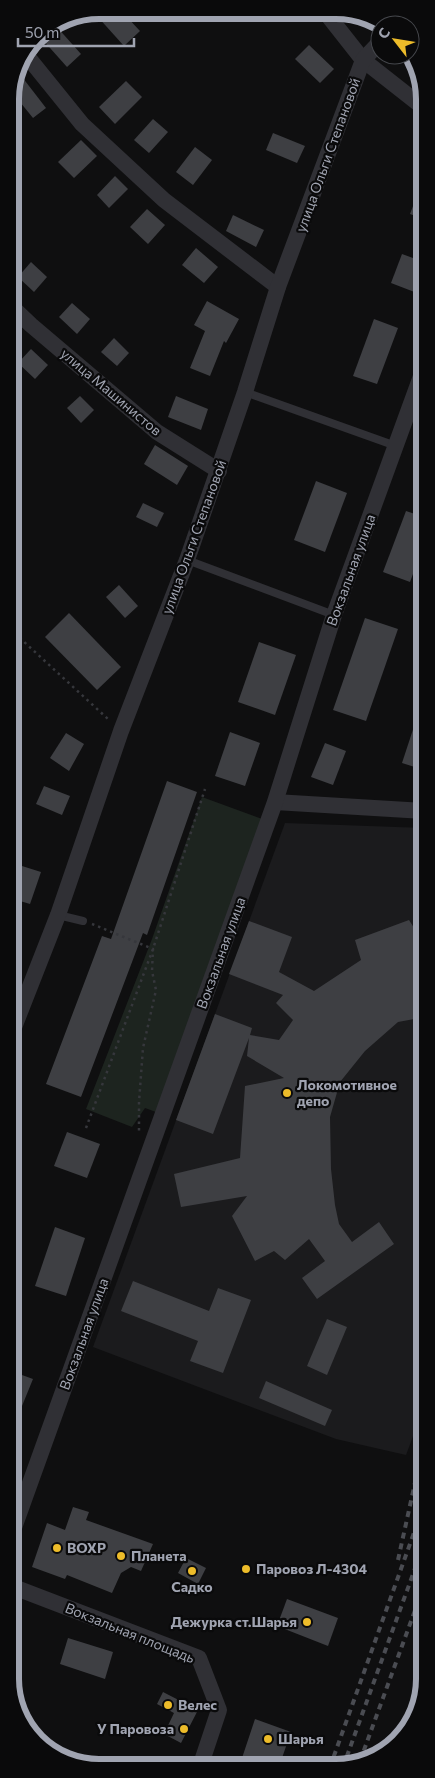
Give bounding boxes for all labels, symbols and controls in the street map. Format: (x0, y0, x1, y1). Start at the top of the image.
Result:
scale bar (18, 15, 134, 47)
north arrow (370, 15, 420, 65)
text: 50 m (25, 23, 59, 41)
text: С (374, 25, 393, 42)
street label: улица Ольги Степановой (292, 75, 363, 234)
street label: улица Машинистов (57, 344, 165, 439)
street label: улица Ольги Степановой (158, 457, 229, 616)
street label: Вокзальная улица (322, 512, 379, 628)
street label: Вокзальная улица (192, 895, 249, 1011)
place label: Локомотивное депо (297, 1076, 397, 1109)
marker: Локомотивное депо (281, 1087, 293, 1099)
street label: Вокзальная улица (55, 1276, 112, 1392)
place label: ВОХР (67, 1539, 106, 1556)
marker: ВОХР (51, 1542, 63, 1554)
place label: Планета (131, 1547, 187, 1564)
marker: Планета (115, 1550, 127, 1562)
place label: Паровоз Л-4304 (256, 1560, 368, 1577)
marker: Паровоз Л-4304 (240, 1563, 252, 1575)
marker: Садко (186, 1565, 198, 1577)
place label: Садко (171, 1578, 213, 1595)
street label: Вокзальная площадь (63, 1599, 198, 1666)
place label: Дежурка ст.Шарья (171, 1613, 297, 1630)
marker: Дежурка ст.Шарья (301, 1616, 313, 1628)
place label: Велес (178, 1696, 217, 1713)
marker: Велес (162, 1699, 174, 1711)
place label: У Паровоза (97, 1720, 174, 1737)
marker: У Паровоза (178, 1723, 190, 1735)
place label: Шарья (278, 1730, 324, 1747)
marker: Шарья (262, 1733, 274, 1745)

